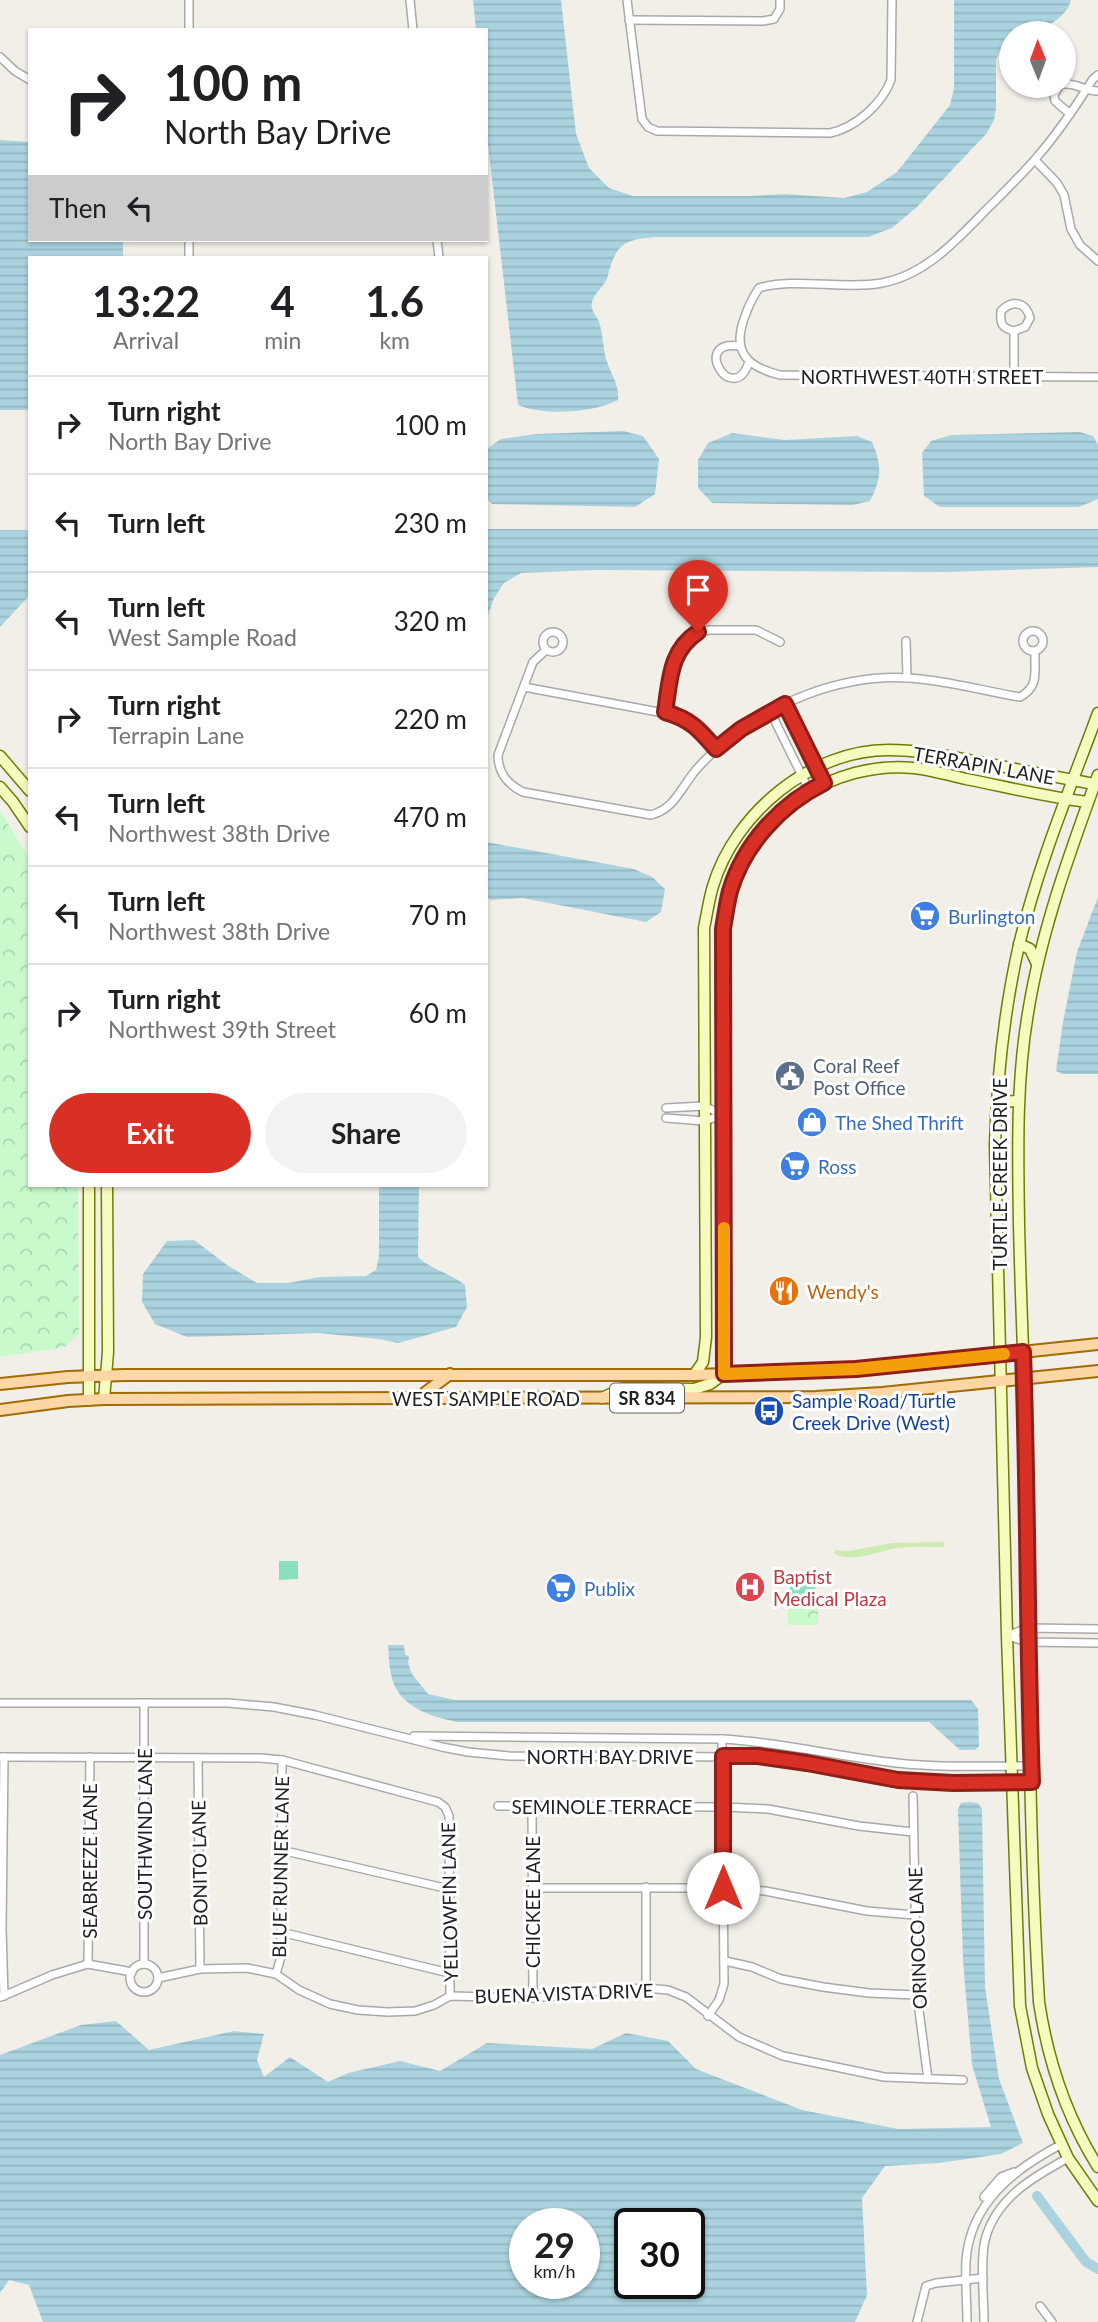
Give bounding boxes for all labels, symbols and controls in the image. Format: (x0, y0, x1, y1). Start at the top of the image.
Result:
north arrow (999, 21, 1076, 98)
map controls (999, 21, 1076, 98)
text: 100 m (164, 53, 302, 111)
icon: right (49, 56, 140, 147)
text: North Bay Drive (164, 112, 391, 151)
icon: left (121, 189, 159, 227)
text: Then (49, 192, 107, 224)
text: 13:22 (92, 276, 200, 326)
text: 4 (271, 276, 295, 326)
text: 1.6 (365, 276, 424, 326)
text: Arrival (113, 326, 179, 354)
text: min (264, 326, 301, 354)
text: km (379, 326, 410, 354)
street label: NORTHWEST 40TH STREET (801, 365, 1043, 388)
text: Turn right (108, 395, 221, 427)
icon: right (49, 406, 87, 444)
text: 100 m (394, 409, 467, 441)
text: North Bay Drive (108, 427, 271, 455)
icon: left (49, 504, 87, 542)
text: Turn left (108, 507, 205, 539)
text: 230 m (394, 507, 467, 539)
pin (668, 560, 728, 632)
icon: arrive (679, 571, 717, 609)
text: Turn left (108, 591, 205, 623)
icon: left (49, 602, 87, 640)
text: 320 m (394, 605, 467, 637)
text: West Sample Road (108, 623, 297, 651)
text: Turn right (108, 689, 221, 721)
icon: right (49, 700, 87, 738)
text: 220 m (394, 703, 467, 735)
text: Terrapin Lane (108, 721, 244, 749)
street label: TERRAPIN LANE (912, 741, 1056, 789)
text: Turn left (108, 787, 205, 819)
icon: left (49, 798, 87, 836)
text: 470 m (394, 801, 467, 833)
text: Northwest 38th Drive (108, 819, 330, 847)
text: Turn left (108, 885, 205, 917)
icon: left (49, 896, 87, 934)
text: 70 m (409, 899, 467, 931)
supermarket icon: Burlington (908, 899, 942, 933)
place label: Burlington (948, 905, 1035, 928)
text: Northwest 38th Drive (108, 917, 330, 945)
text: Turn right (108, 983, 221, 1015)
icon: right (49, 994, 87, 1032)
text: 60 m (409, 997, 467, 1029)
text: Northwest 39th Street (108, 1015, 336, 1043)
place label: Coral Reef Post Office (813, 1054, 906, 1099)
public building icon: Coral Reef Post Office (773, 1059, 807, 1093)
street label: TURTLE CREEK DRIVE (988, 1077, 1011, 1270)
button: Exit (49, 1093, 251, 1173)
button: Share (265, 1093, 467, 1173)
shop icon: The Shed Thrift (795, 1105, 829, 1139)
place label: The Shed Thrift (835, 1111, 963, 1134)
supermarket icon: Ross (778, 1149, 812, 1183)
place label: Ross (818, 1155, 857, 1178)
restaurant icon: Wendy's (767, 1274, 801, 1308)
place label: Wendy's (807, 1280, 879, 1303)
road number: SR 834 (610, 1384, 684, 1413)
street label: WEST SAMPLE ROAD (392, 1387, 580, 1410)
place label: Sample Road/Turtle Creek Drive (West) (792, 1389, 956, 1434)
bus stop icon: Sample Road/Turtle Creek Drive (West) (752, 1394, 786, 1428)
place label: Baptist Medical Plaza (773, 1565, 887, 1610)
hospital icon: Baptist Medical Plaza (733, 1570, 767, 1604)
supermarket icon: Publix (544, 1571, 578, 1605)
place label: Publix (584, 1577, 636, 1600)
street label: NORTH BAY DRIVE (527, 1745, 693, 1768)
street label: SOUTHWIND LANE (133, 1748, 156, 1920)
street label: BLUE RUNNER LANE (267, 1776, 293, 1958)
street label: SEABREEZE LANE (78, 1783, 101, 1939)
street label: SEMINOLE TERRACE (511, 1795, 693, 1818)
street label: BONITO LANE (186, 1800, 212, 1926)
street label: YELLOWFIN LANE (436, 1822, 462, 1982)
street label: CHICKEE LANE (521, 1836, 544, 1968)
position arrow (686, 1851, 760, 1925)
street label: ORINOCO LANE (903, 1866, 931, 2010)
street label: BUENA VISTA DRIVE (474, 1978, 654, 2008)
speed limit sign: 30 (614, 2208, 705, 2299)
text: 29 (534, 2223, 575, 2265)
text: km/h (533, 2260, 576, 2282)

